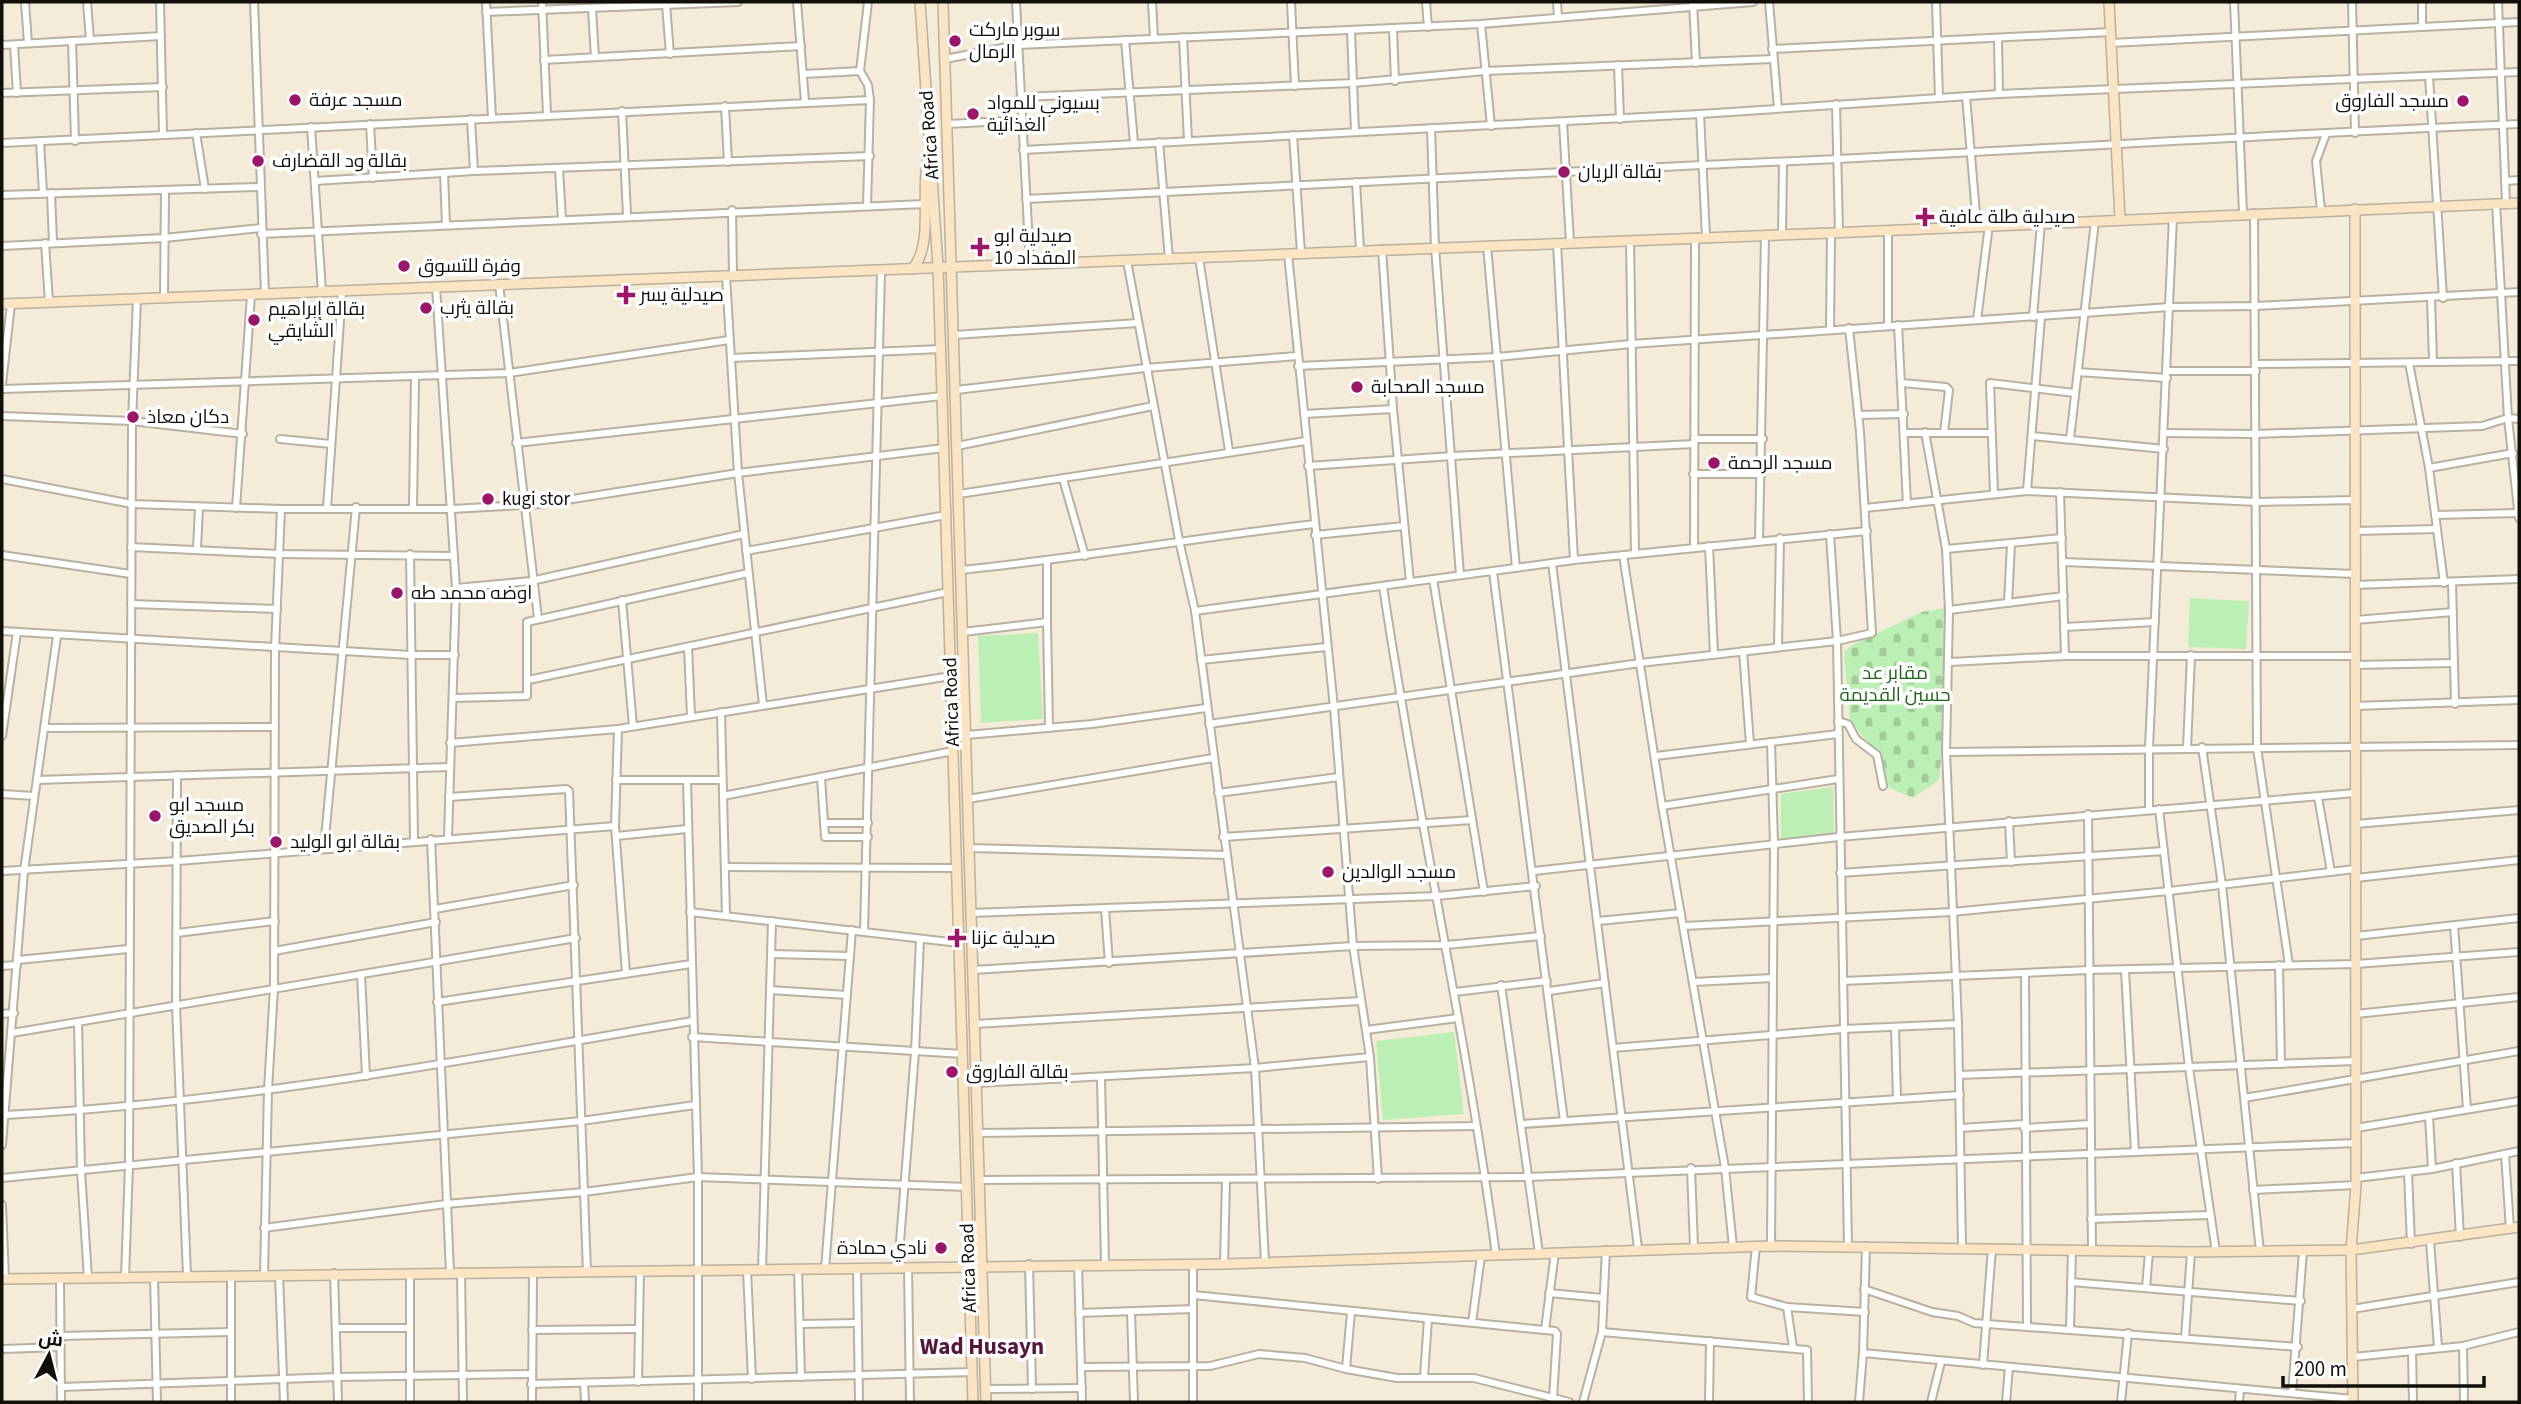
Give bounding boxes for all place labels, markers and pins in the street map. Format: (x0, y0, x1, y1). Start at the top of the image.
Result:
place label: سوبر ماركت الرمال (969, 17, 1060, 66)
marker: سوبر ماركت الرمال (947, 33, 963, 49)
place label: مسجد عرفة (309, 87, 402, 114)
place label: مسجد الفاروق (2335, 88, 2449, 115)
place label: بسيوني للمواد الغذائية (987, 90, 1100, 139)
marker: مسجد عرفة (287, 92, 303, 108)
marker: مسجد الفاروق (2455, 93, 2471, 109)
marker: بسيوني للمواد الغذائية (965, 106, 981, 122)
place label: بقالة ود القضارف (272, 148, 407, 175)
marker: بقالة ود القضارف (250, 153, 266, 169)
place label: بقالة الريان (1578, 159, 1662, 186)
marker: بقالة الريان (1556, 164, 1572, 180)
place label: صيدلية طلة عافية (1939, 204, 2076, 231)
marker: صيدلية طلة عافية (1917, 209, 1933, 225)
place label: صيدلية ابو المقداد 10 (994, 223, 1076, 272)
marker: صيدلية ابو المقداد 10 (972, 239, 988, 255)
place label: وفرة للتسوق (418, 253, 521, 280)
marker: وفرة للتسوق (396, 258, 412, 274)
place label: صيدلية يسر (639, 282, 724, 309)
marker: صيدلية يسر (618, 287, 634, 303)
place label: بقالة يثرب (440, 295, 514, 322)
place label: بقالة إبراهيم الشايقي (268, 296, 365, 345)
marker: بقالة يثرب (418, 300, 434, 316)
marker: بقالة إبراهيم الشايقي (246, 312, 262, 328)
place label: مسجد الصحابة (1371, 374, 1485, 401)
marker: مسجد الصحابة (1349, 379, 1365, 395)
place label: دكان معاذ (147, 404, 229, 431)
marker: دكان معاذ (125, 409, 141, 425)
place label: مسجد الرحمة (1728, 450, 1832, 477)
marker: مسجد الرحمة (1706, 455, 1722, 471)
place label: kugi stor (502, 486, 571, 513)
marker: kugi stor (480, 491, 496, 507)
place label: اوضه محمد طه (411, 580, 532, 607)
marker: اوضه محمد طه (389, 585, 405, 601)
place label: مسجد ابو بكر الصديق (169, 792, 255, 841)
marker: مسجد ابو بكر الصديق (147, 808, 163, 824)
place label: بقالة ابو الوليد (290, 829, 400, 856)
marker: بقالة ابو الوليد (268, 834, 284, 850)
place label: مسجد الوالدين (1342, 859, 1456, 886)
marker: مسجد الوالدين (1320, 864, 1336, 880)
place label: صيدلية عزنا (971, 925, 1056, 952)
marker: صيدلية عزنا (949, 930, 965, 946)
place label: بقالة الفاروق (966, 1059, 1069, 1086)
marker: بقالة الفاروق (944, 1064, 960, 1080)
place label: نادي حمادة (837, 1235, 927, 1262)
marker: نادي حمادة (933, 1240, 949, 1256)

